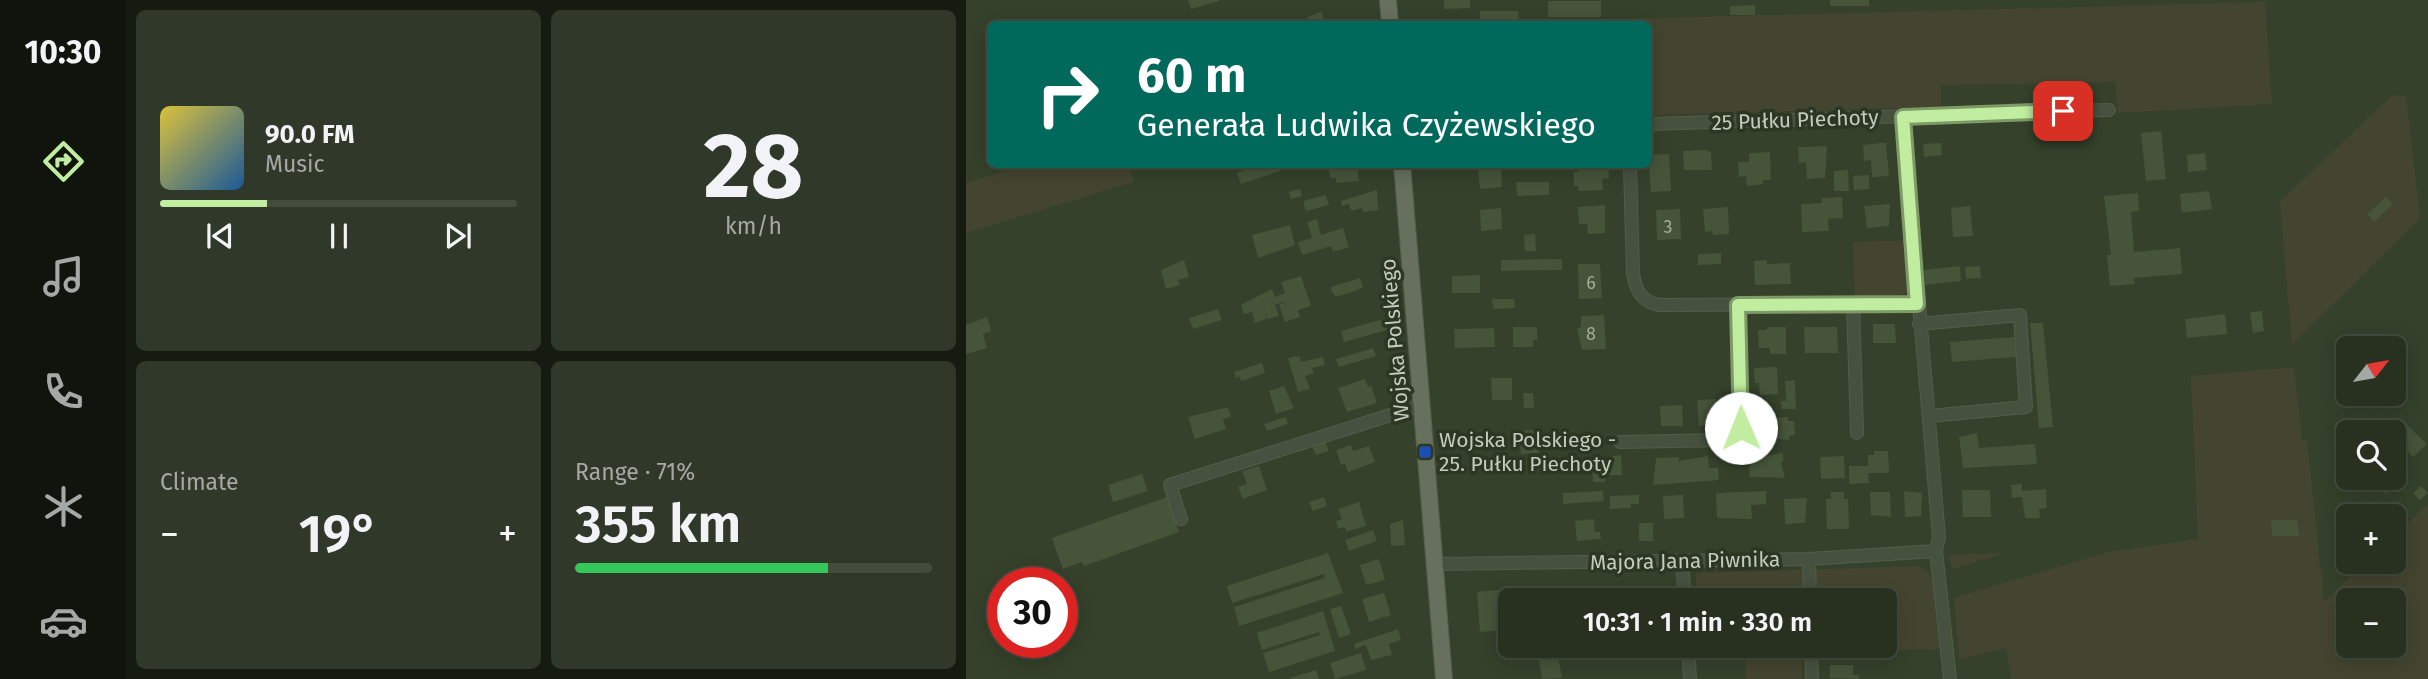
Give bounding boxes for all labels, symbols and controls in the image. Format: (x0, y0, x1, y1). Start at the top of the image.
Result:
text: 10:30 (24, 33, 102, 71)
text: 60 m (1137, 46, 1246, 105)
icon: right (1022, 49, 1113, 140)
pin (2033, 81, 2093, 141)
icon: arrive (2044, 92, 2082, 130)
street label: 25 Pułku Piechoty (1711, 104, 1880, 136)
text: Generała Ludwika Czyżewskiego (1137, 106, 1596, 144)
text: 28 (704, 112, 803, 221)
text: 90.0 FM (265, 119, 354, 150)
icon: directions (39, 137, 88, 186)
text: Music (265, 150, 325, 178)
text: km/h (725, 212, 782, 240)
house number: 3 (1664, 216, 1672, 238)
icon: previous (201, 217, 239, 255)
icon: pause (320, 217, 358, 255)
icon: next (439, 217, 477, 255)
icon: music (39, 252, 88, 301)
street label: Wojska Polskiego (1375, 258, 1415, 422)
house number: 6 (1586, 272, 1596, 294)
house number: 8 (1586, 323, 1596, 345)
north arrow (2336, 336, 2406, 406)
map controls (2336, 336, 2406, 658)
icon: phone (39, 367, 88, 416)
position arrow (1704, 391, 1778, 465)
button: search (2336, 420, 2406, 490)
place label: Wojska Polskiego - 25. Pułku Piechoty (1439, 427, 1616, 477)
marker: Wojska Polskiego - 25. Pułku Piechoty (1417, 444, 1433, 460)
text: Range · 71% (575, 458, 695, 486)
text: Climate (160, 468, 239, 496)
icon: climate (39, 482, 88, 531)
text: 355 km (575, 493, 741, 556)
text: 19° (299, 503, 378, 566)
button: + (2336, 504, 2406, 574)
text: − (160, 511, 179, 557)
text: + (498, 511, 517, 557)
street label: Majora Jana Piwnika (1590, 546, 1780, 576)
speed limit sign: 30 (987, 567, 1078, 658)
button: − (2336, 588, 2406, 658)
icon: car (39, 597, 88, 646)
text: 10:31 · 1 min · 330 m (1583, 607, 1812, 638)

